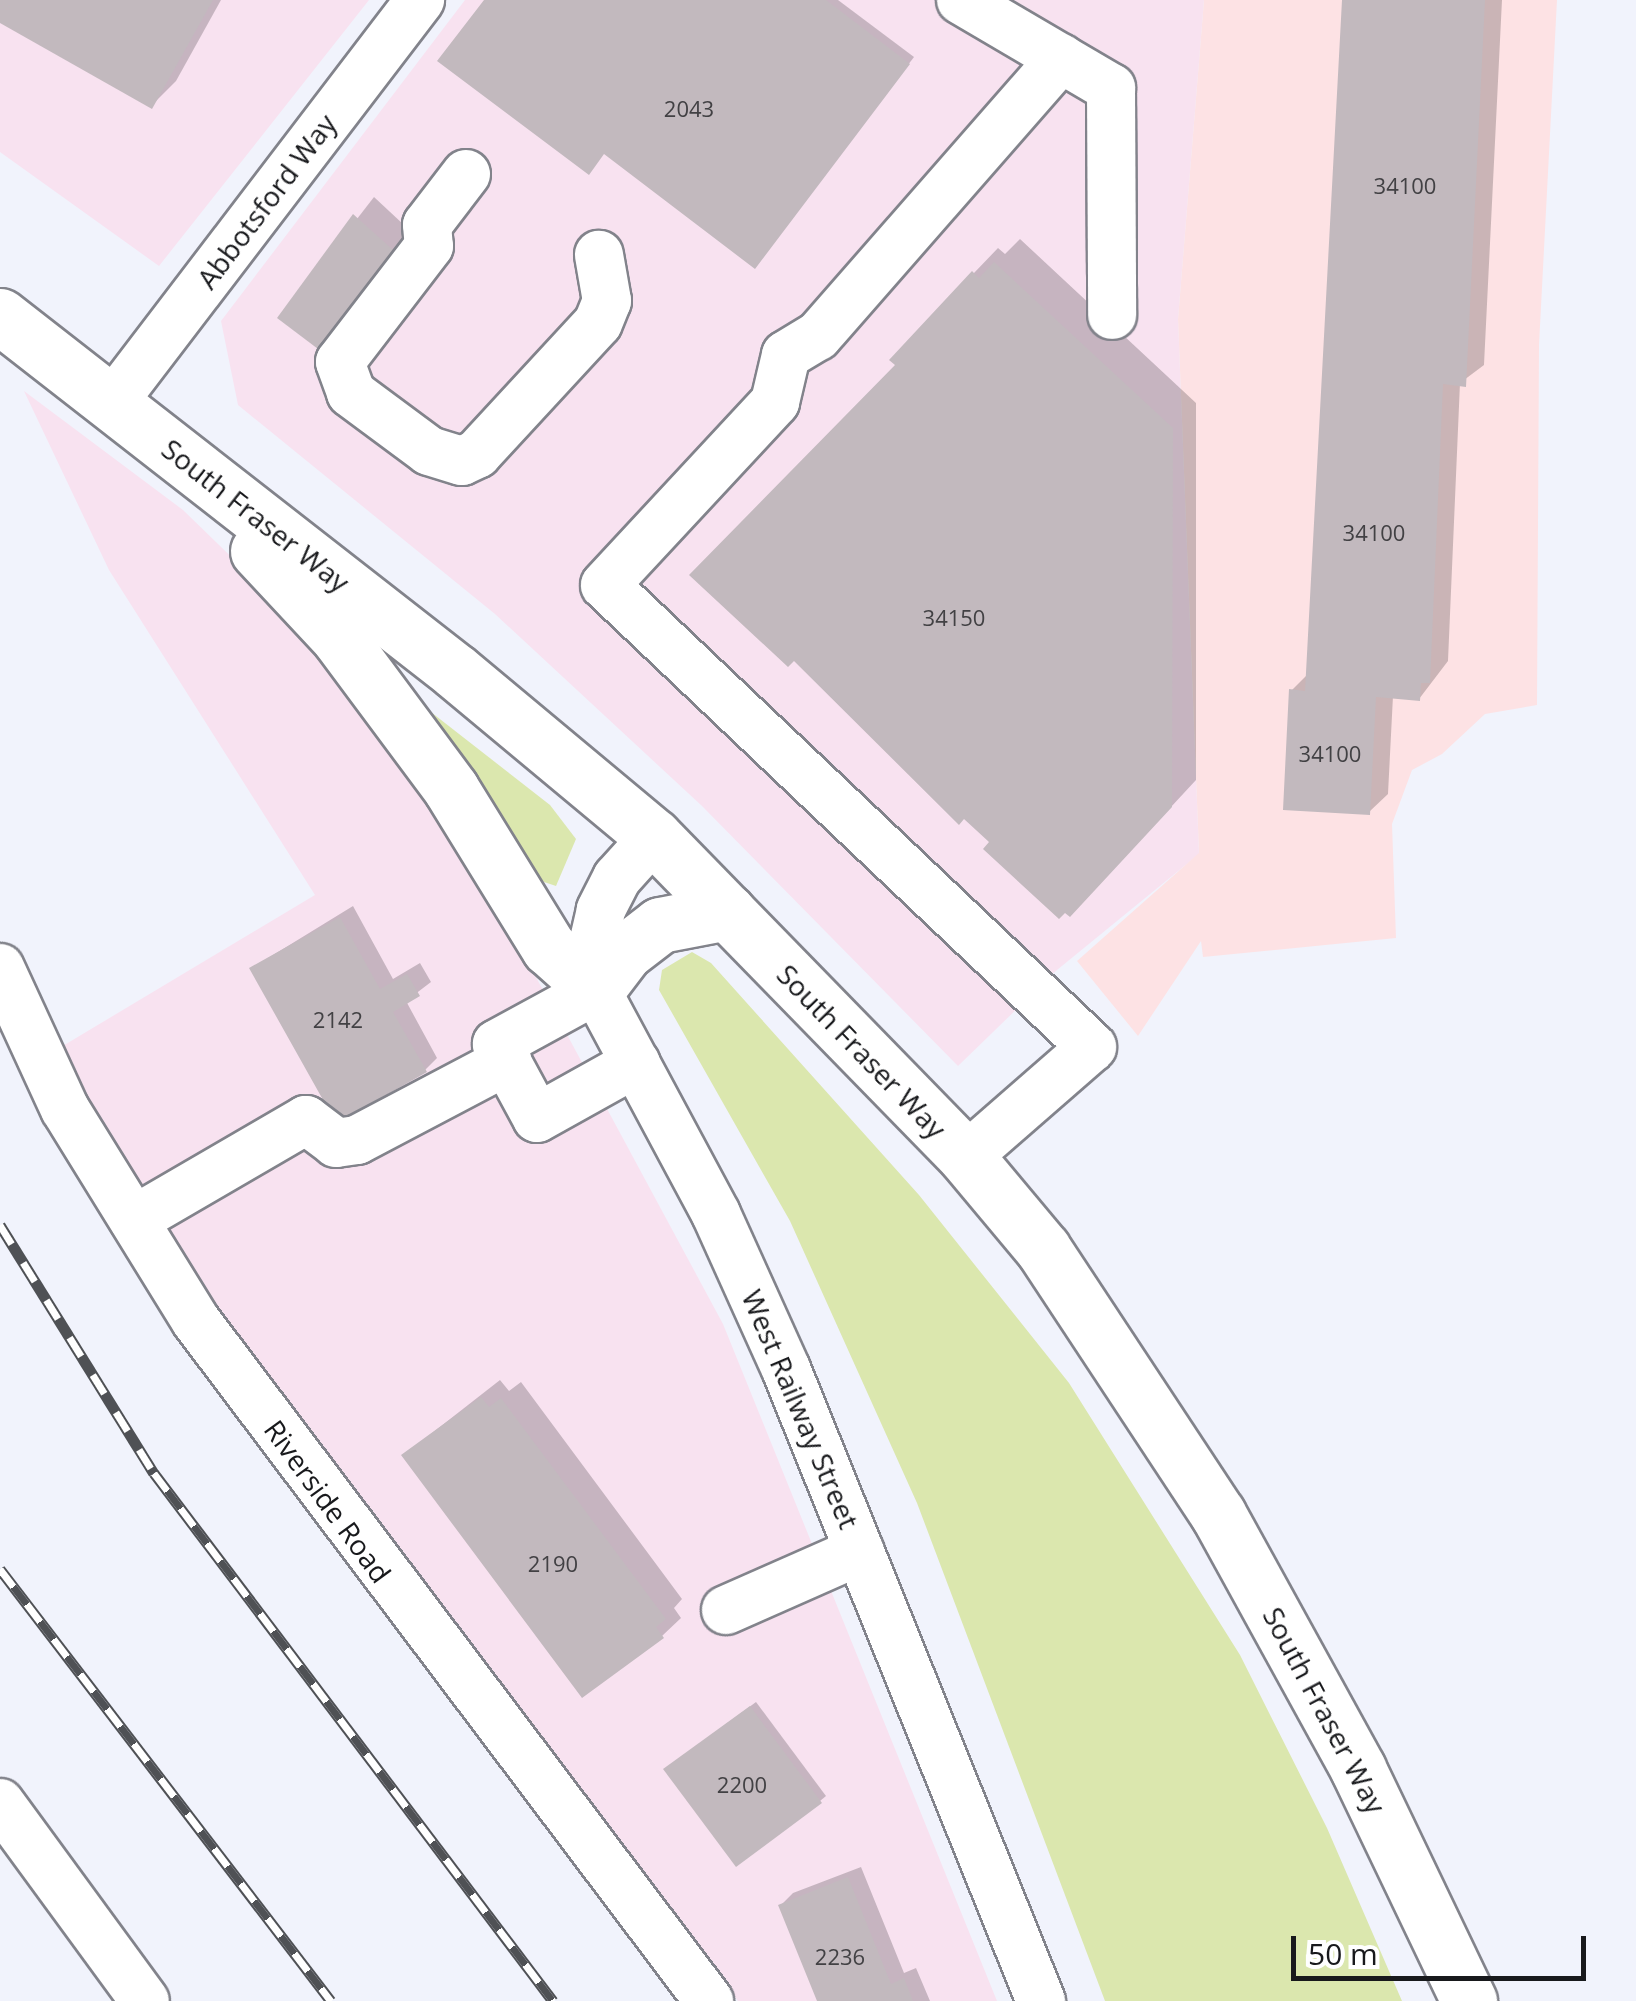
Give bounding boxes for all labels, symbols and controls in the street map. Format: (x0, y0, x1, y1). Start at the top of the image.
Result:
house number: 2043 (664, 96, 714, 122)
street label: Abbotsford Way (189, 107, 343, 295)
house number: 34100 (1374, 173, 1436, 199)
street label: South Fraser Way (156, 431, 356, 599)
house number: 34100 (1343, 520, 1405, 546)
house number: 34150 (923, 605, 985, 631)
house number: 34100 (1299, 741, 1361, 767)
street label: South Fraser Way (771, 957, 953, 1145)
house number: 2142 (313, 1007, 363, 1033)
street label: West Railway Street (736, 1285, 866, 1533)
street label: Riverside Road (258, 1413, 398, 1589)
house number: 2190 (528, 1551, 578, 1577)
street label: South Fraser Way (1257, 1601, 1393, 1819)
house number: 2200 (717, 1772, 767, 1798)
scale bar (1296, 1916, 1591, 1978)
text: 50 m (1308, 1933, 1378, 1974)
house number: 2236 (815, 1944, 865, 1970)

